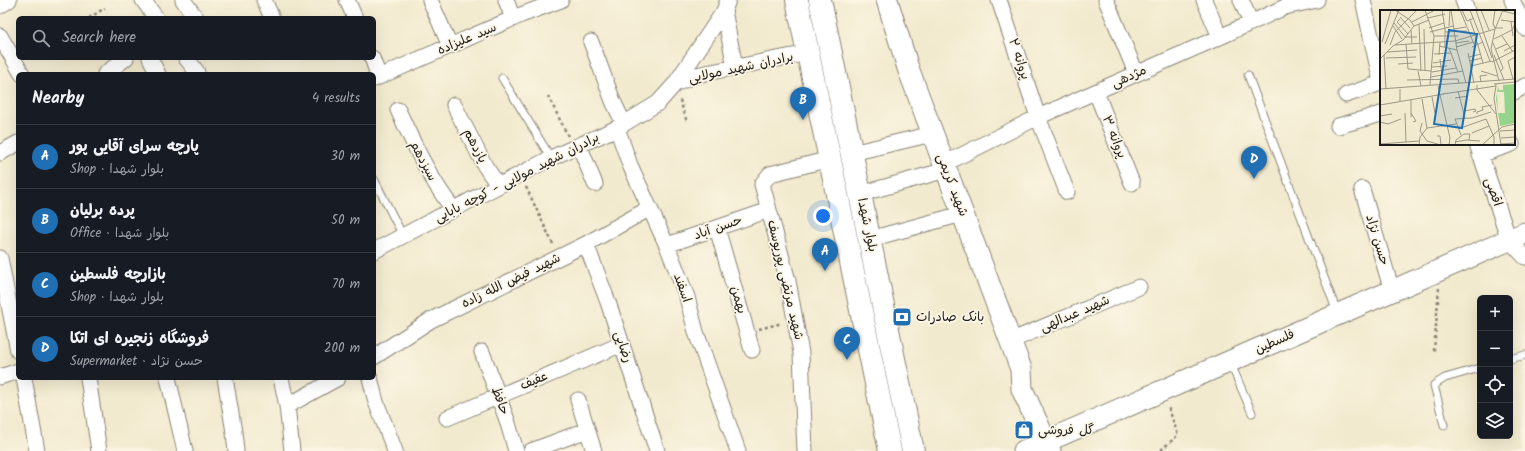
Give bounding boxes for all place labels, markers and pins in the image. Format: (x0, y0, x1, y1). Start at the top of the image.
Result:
pin: B (790, 87, 816, 120)
pin: D (1241, 146, 1267, 179)
pin: A (812, 238, 838, 271)
bank icon: بانک صادرات (891, 306, 913, 328)
place label: بانک صادرات (916, 307, 984, 328)
pin: C (834, 327, 860, 360)
shop icon: گل فروشی (1013, 419, 1035, 441)
place label: گل فروشی (1038, 420, 1094, 441)

